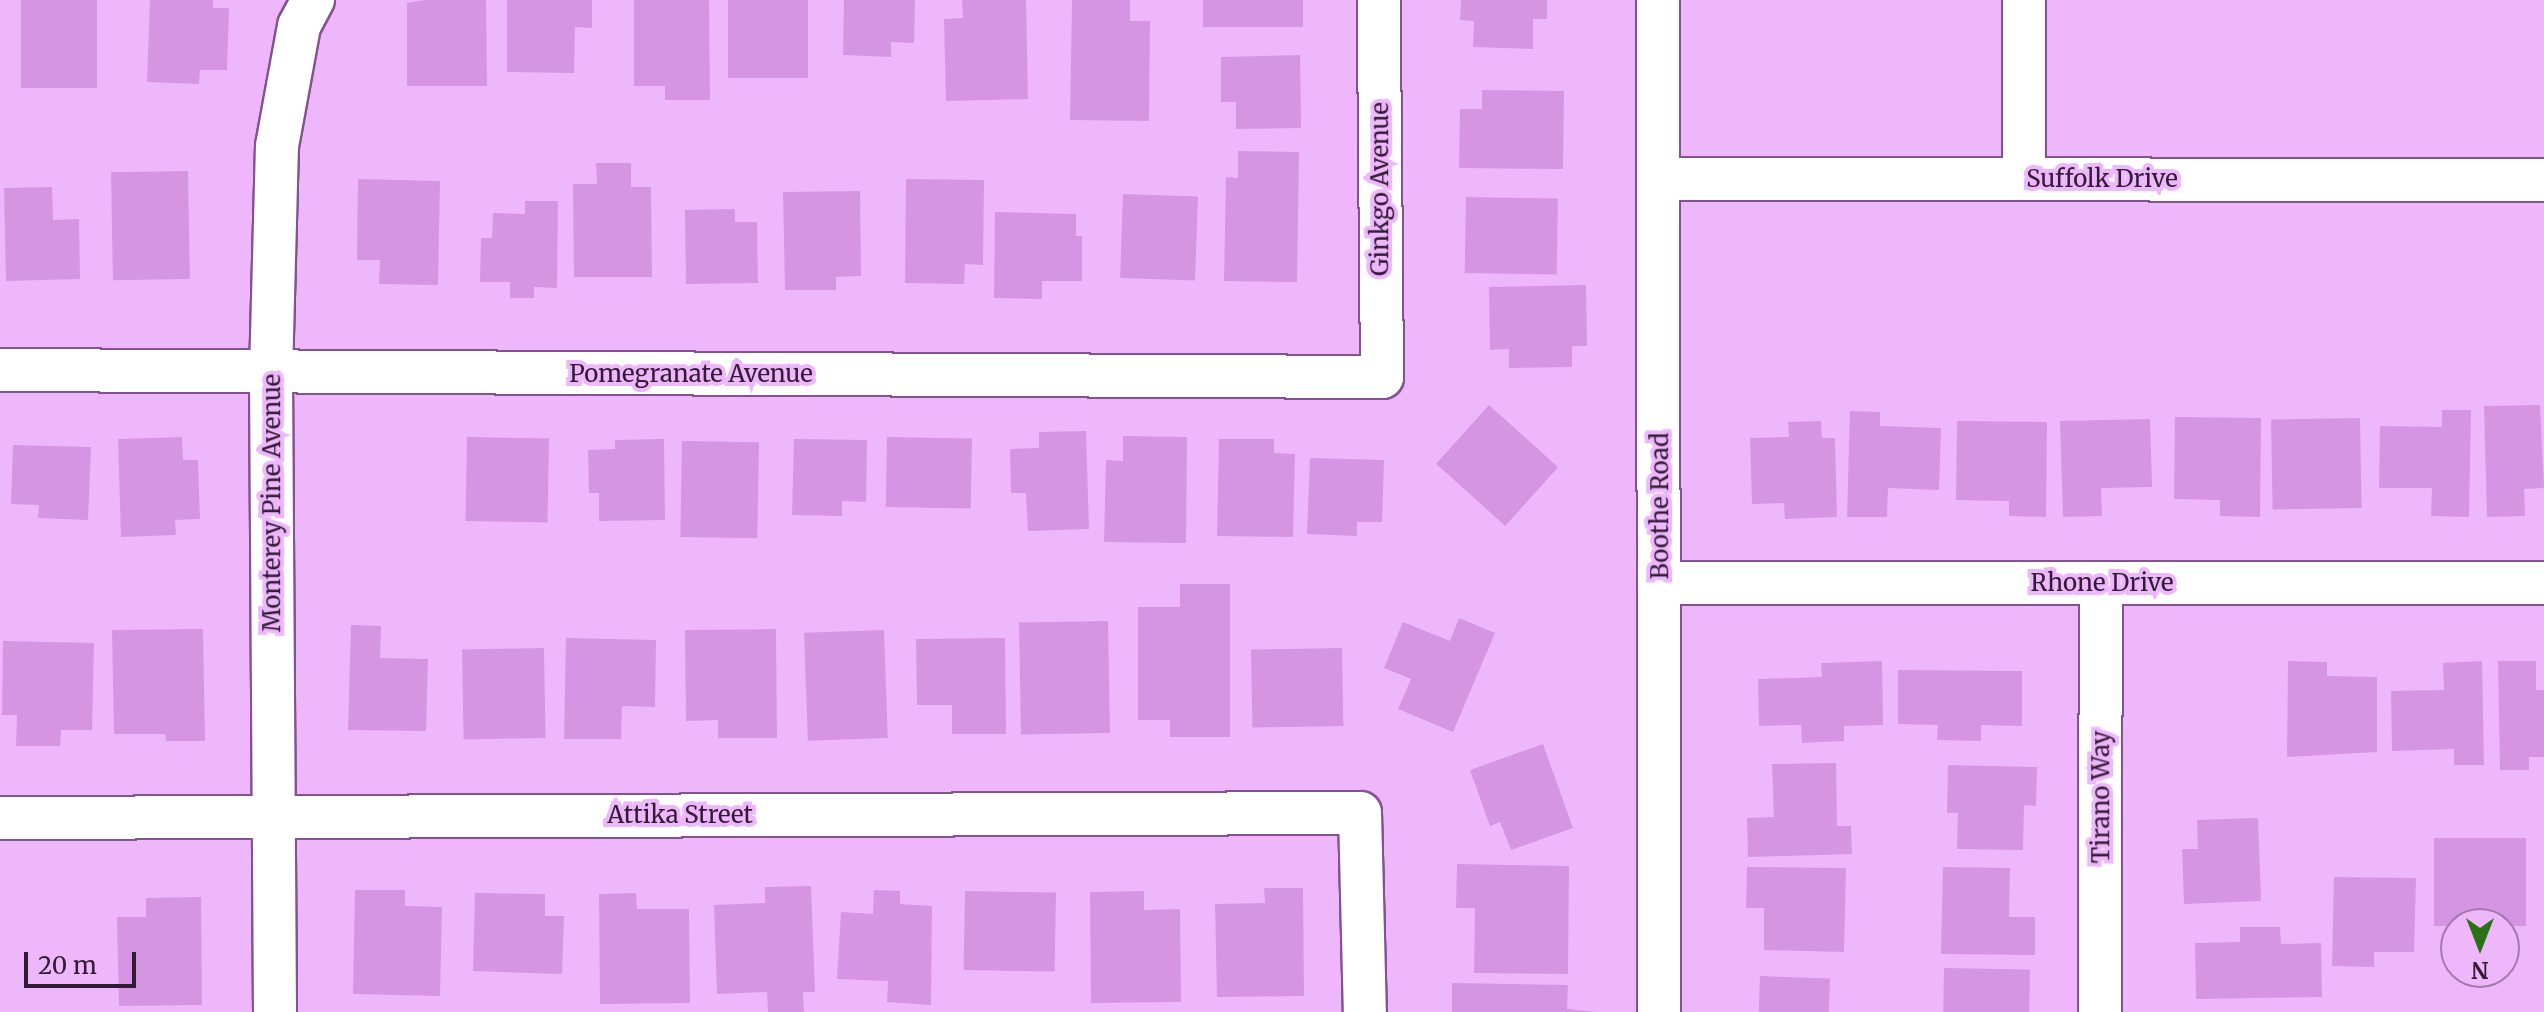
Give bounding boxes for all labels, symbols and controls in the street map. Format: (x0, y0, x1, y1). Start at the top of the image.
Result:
street label: Ginkgo Avenue (1366, 102, 1394, 276)
street label: Suffolk Drive (2026, 165, 2178, 193)
street label: Pomegranate Avenue (569, 360, 813, 388)
street label: Monterey Pine Avenue (258, 374, 286, 632)
street label: Boothe Road (1646, 433, 1674, 579)
street label: Rhone Drive (2030, 569, 2174, 597)
street label: Tirano Way (2087, 731, 2115, 863)
street label: Attika Street (607, 801, 753, 829)
north arrow (2440, 908, 2520, 988)
scale bar (28, 936, 140, 986)
text: 20 m (38, 950, 97, 981)
text: N (2471, 956, 2489, 984)

